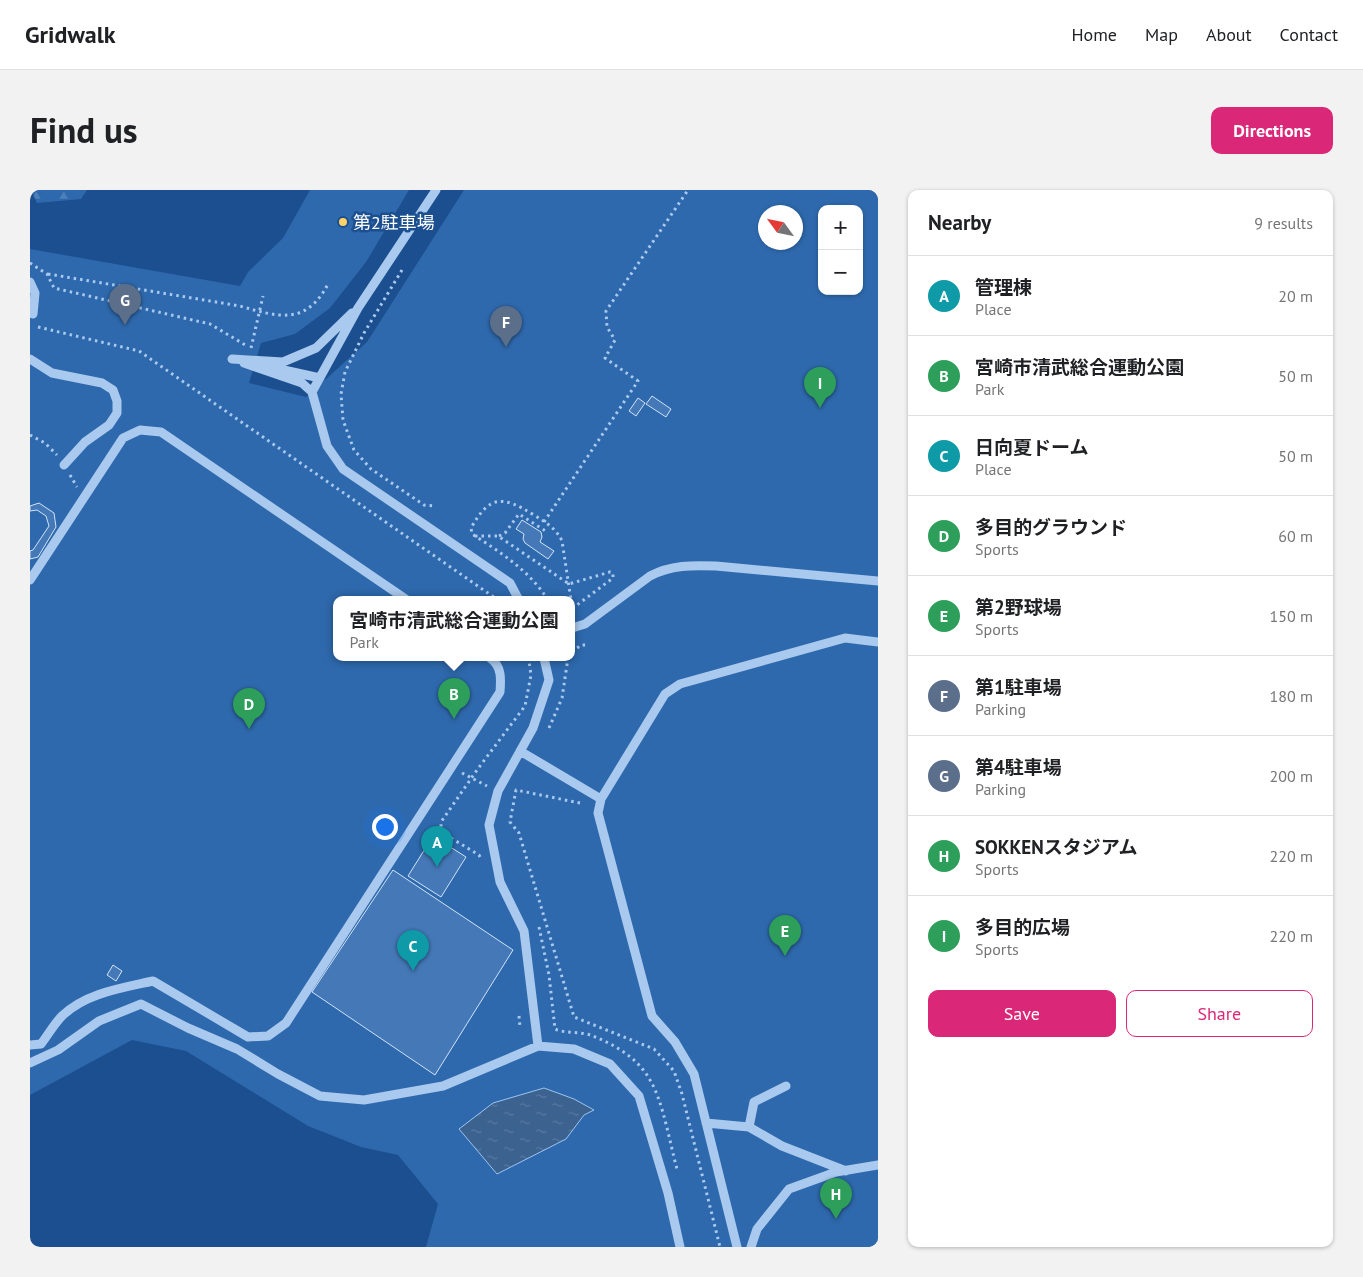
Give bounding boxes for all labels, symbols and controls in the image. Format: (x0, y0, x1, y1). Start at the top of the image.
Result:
text: Gridwalk (25, 19, 115, 50)
text: Home (1071, 23, 1117, 46)
text: Map (1145, 23, 1178, 46)
text: About (1206, 23, 1252, 46)
text: Contact (1280, 23, 1338, 46)
text: Find us (30, 107, 138, 153)
button: Directions (1211, 107, 1333, 154)
north arrow (758, 205, 803, 250)
map controls (818, 205, 863, 295)
button: + (818, 205, 863, 250)
text: Nearby (928, 209, 991, 236)
place label: 第2駐車場 (353, 211, 435, 234)
text: 9 results (1254, 213, 1313, 233)
marker: 第2駐車場 (337, 216, 349, 228)
button: − (818, 250, 863, 295)
text: 管理棟 (975, 275, 1032, 299)
pin: G (109, 284, 141, 325)
text: A (939, 286, 949, 306)
text: 20 m (1278, 286, 1313, 306)
text: Place (975, 299, 1012, 319)
pin: F (490, 306, 522, 347)
text: 宮崎市清武総合運動公園 (975, 355, 1184, 379)
text: B (939, 366, 949, 386)
text: 50 m (1278, 366, 1313, 386)
pin: I (804, 367, 836, 408)
text: Park (975, 379, 1004, 399)
text: 日向夏ドーム (975, 435, 1088, 459)
text: C (940, 446, 948, 466)
text: 50 m (1278, 446, 1313, 466)
text: Place (975, 459, 1012, 479)
text: 多目的グラウンド (975, 515, 1127, 539)
text: D (939, 526, 949, 546)
text: 60 m (1278, 526, 1313, 546)
text: Sports (975, 539, 1019, 559)
text: 第2野球場 (975, 595, 1062, 619)
popup (333, 596, 575, 661)
text: E (940, 606, 948, 626)
text: 150 m (1270, 606, 1313, 626)
text: 宮崎市清武総合運動公園 (349, 608, 559, 632)
text: Sports (975, 619, 1019, 639)
text: Park (349, 632, 379, 652)
text: 第1駐車場 (975, 675, 1062, 699)
pin: B (438, 678, 470, 719)
text: F (940, 686, 948, 706)
text: 180 m (1270, 686, 1313, 706)
pin: D (233, 688, 265, 729)
text: Parking (975, 699, 1026, 719)
text: 第4駐車場 (975, 755, 1062, 779)
text: G (939, 766, 949, 786)
text: 200 m (1270, 766, 1313, 786)
text: Parking (975, 779, 1026, 799)
your location (372, 814, 398, 840)
pin: A (421, 826, 453, 867)
text: SOKKENスタジアム (975, 835, 1137, 859)
text: H (939, 846, 949, 866)
text: 220 m (1270, 846, 1313, 866)
text: Sports (975, 859, 1019, 879)
pin: E (769, 915, 801, 956)
text: 多目的広場 (975, 915, 1070, 939)
text: I (942, 926, 946, 946)
text: 220 m (1270, 926, 1313, 946)
pin: C (397, 930, 429, 971)
text: Sports (975, 939, 1019, 959)
button: Save (928, 990, 1116, 1037)
button: Share (1126, 990, 1313, 1037)
pin: H (820, 1178, 852, 1219)

